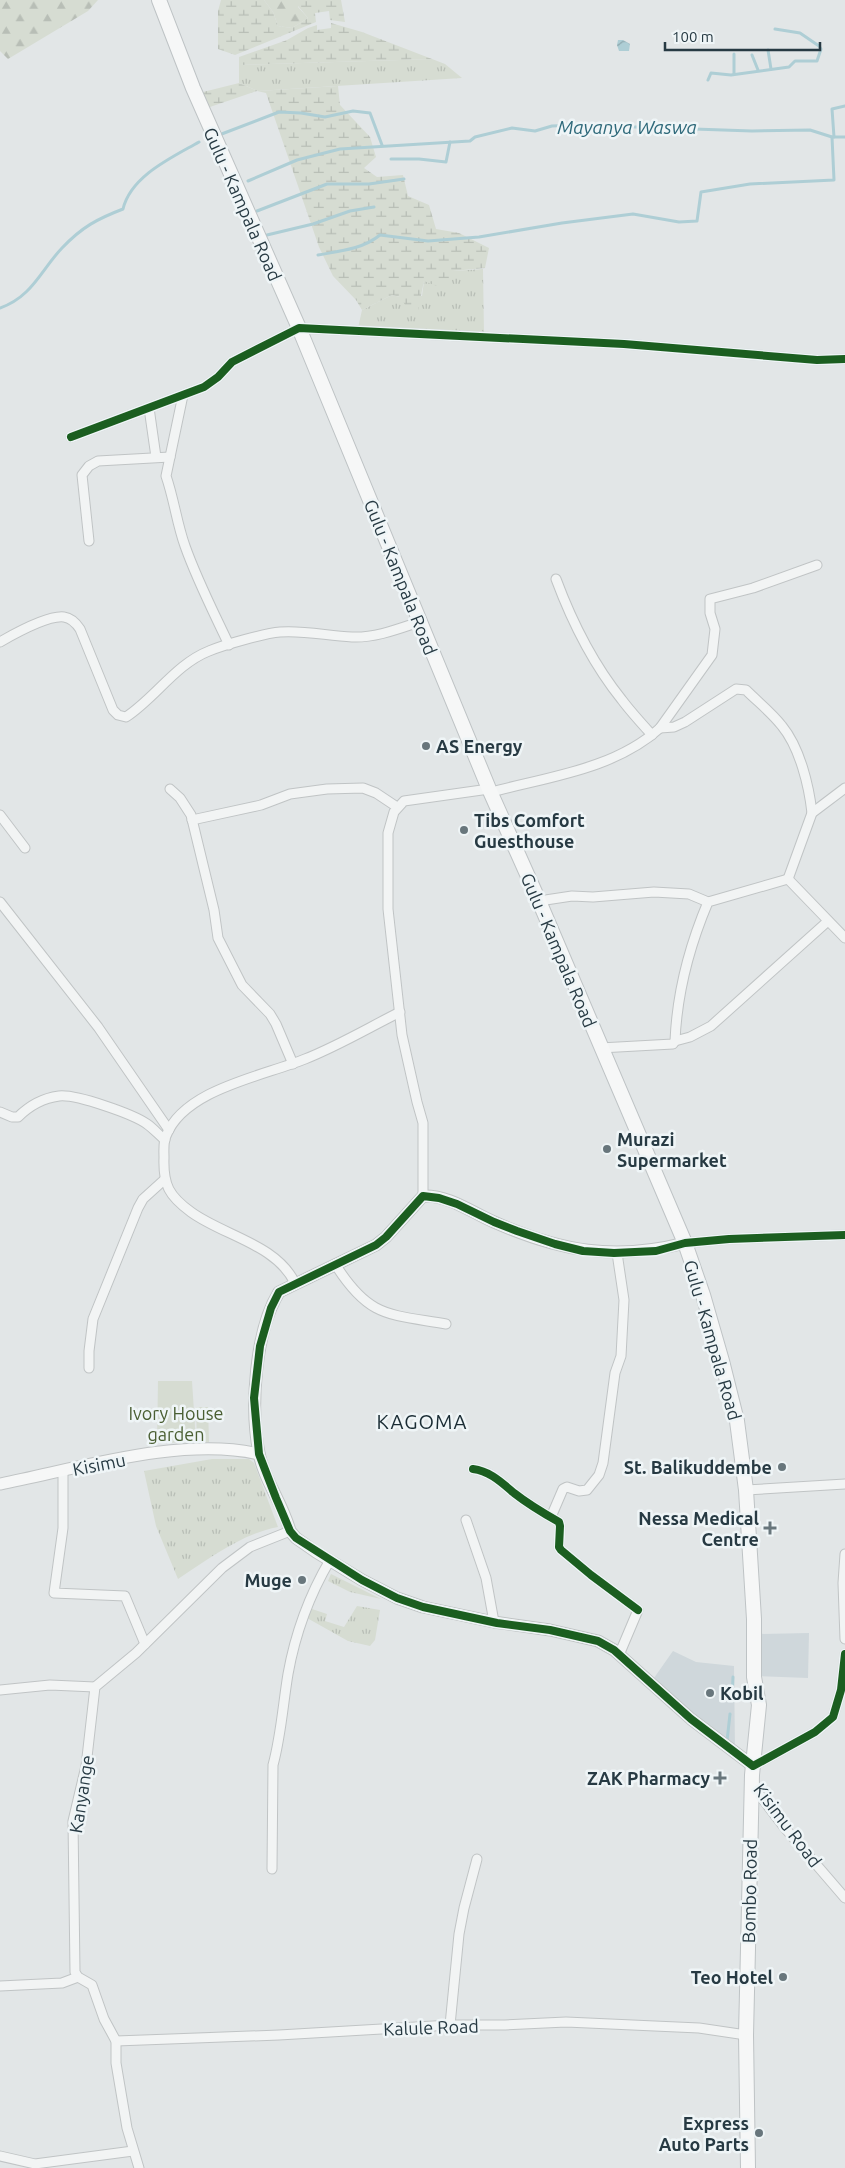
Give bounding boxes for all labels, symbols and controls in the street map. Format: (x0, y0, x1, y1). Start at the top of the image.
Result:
scale bar (665, 20, 820, 52)
text: 100 m (672, 28, 714, 45)
water label: Mayanya Waswa (557, 116, 697, 138)
street label: Gulu - Kampala Road (200, 124, 286, 284)
street label: Gulu - Kampala Road (361, 496, 441, 658)
place label: AS Energy (436, 736, 523, 756)
marker: AS Energy (420, 740, 432, 752)
place label: Tibs Comfort Guesthouse (474, 810, 585, 851)
marker: Tibs Comfort Guesthouse (458, 824, 470, 836)
street label: Gulu - Kampala Road (517, 870, 601, 1030)
place label: Murazi Supermarket (617, 1129, 727, 1170)
marker: Murazi Supermarket (601, 1143, 613, 1155)
street label: Gulu - Kampala Road (681, 1258, 745, 1422)
park label: Ivory House garden (128, 1403, 224, 1444)
district label: KAGOMA (377, 1410, 467, 1433)
street label: Kisimu (71, 1449, 127, 1479)
place label: St. Balikuddembe (624, 1457, 772, 1477)
marker: St. Balikuddembe (776, 1461, 788, 1473)
place label: Nessa Medical Centre (638, 1508, 760, 1549)
marker: Nessa Medical Centre (763, 1521, 777, 1535)
place label: Muge (244, 1570, 292, 1590)
marker: Muge (296, 1574, 308, 1586)
place label: Kobil (720, 1683, 764, 1703)
marker: Kobil (704, 1687, 716, 1699)
street label: Kanyange (65, 1754, 97, 1834)
place label: ZAK Pharmacy (587, 1768, 710, 1788)
marker: ZAK Pharmacy (714, 1772, 726, 1784)
street label: Kisimu Road (750, 1779, 826, 1871)
street label: Bombo Road (738, 1839, 760, 1943)
place label: Teo Hotel (691, 1967, 774, 1987)
marker: Teo Hotel (777, 1971, 789, 1983)
street label: Kalule Road (383, 2015, 479, 2039)
place label: Express Auto Parts (659, 2113, 749, 2154)
marker: Express Auto Parts (753, 2127, 765, 2139)

